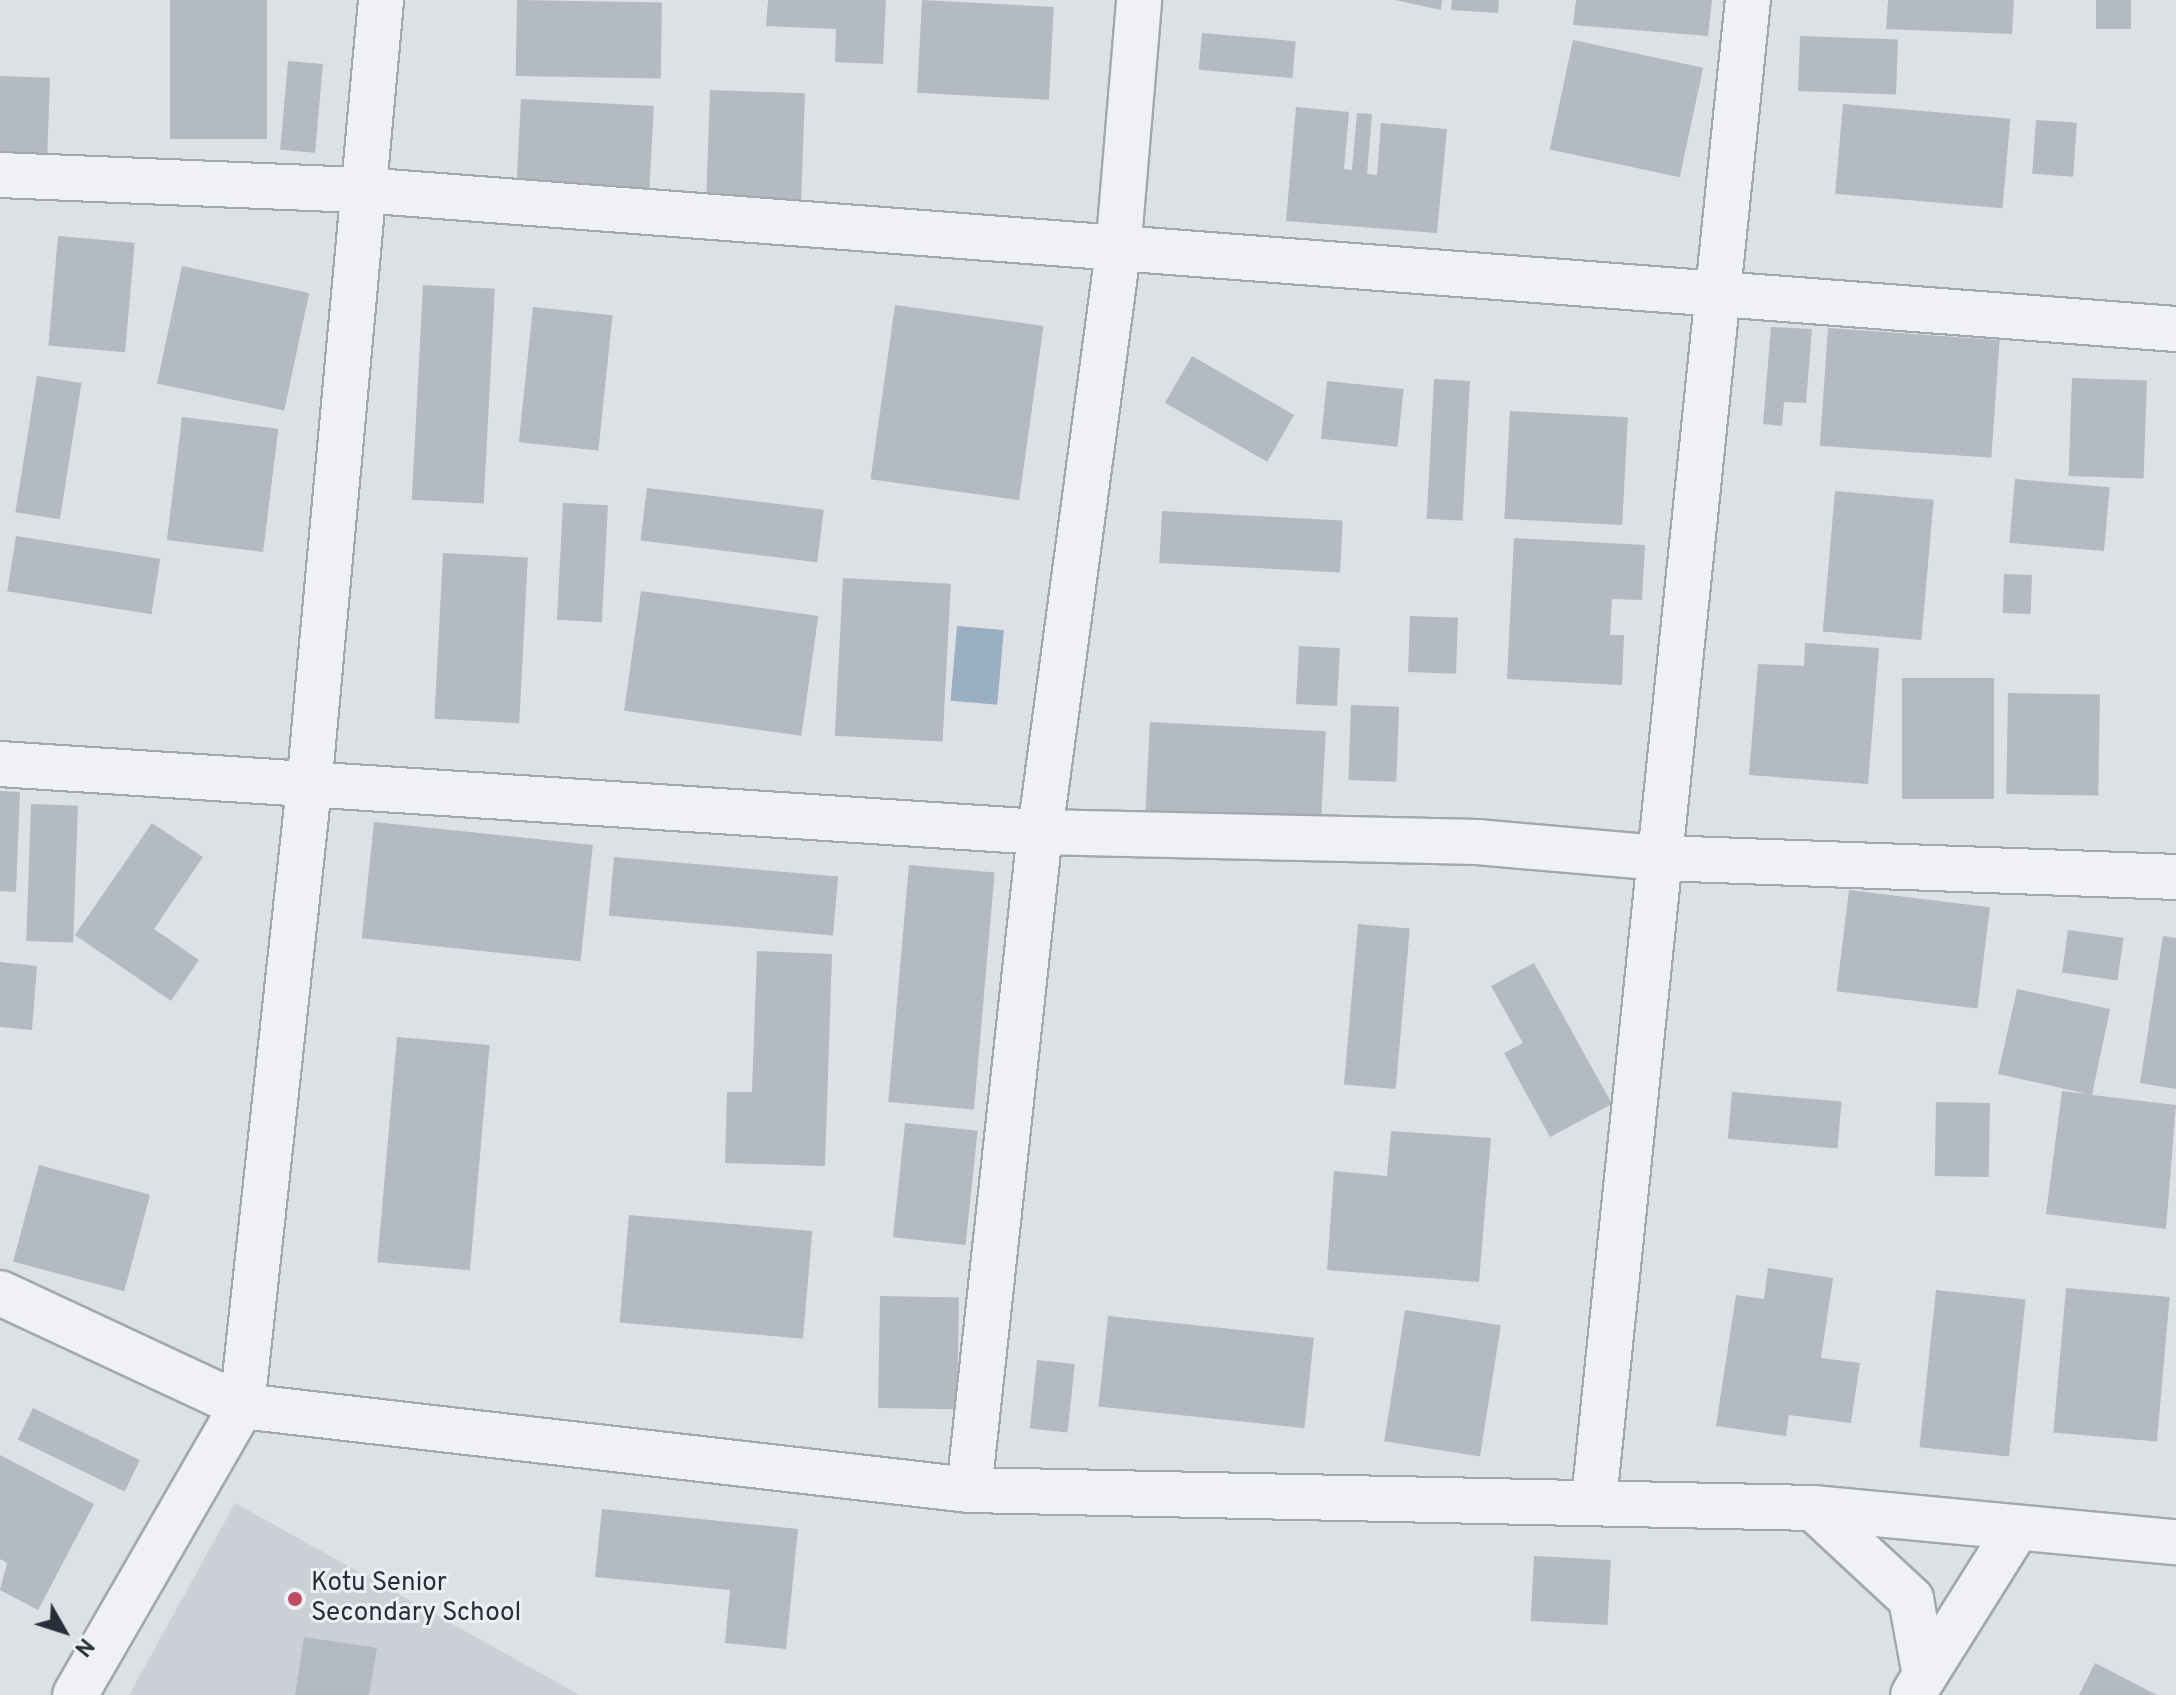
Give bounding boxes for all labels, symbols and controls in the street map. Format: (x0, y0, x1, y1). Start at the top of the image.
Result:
place label: Kotu Senior Secondary School (311, 1568, 521, 1630)
marker: Kotu Senior Secondary School (286, 1590, 304, 1608)
north arrow (24, 1591, 104, 1671)
text: N (68, 1632, 99, 1661)

